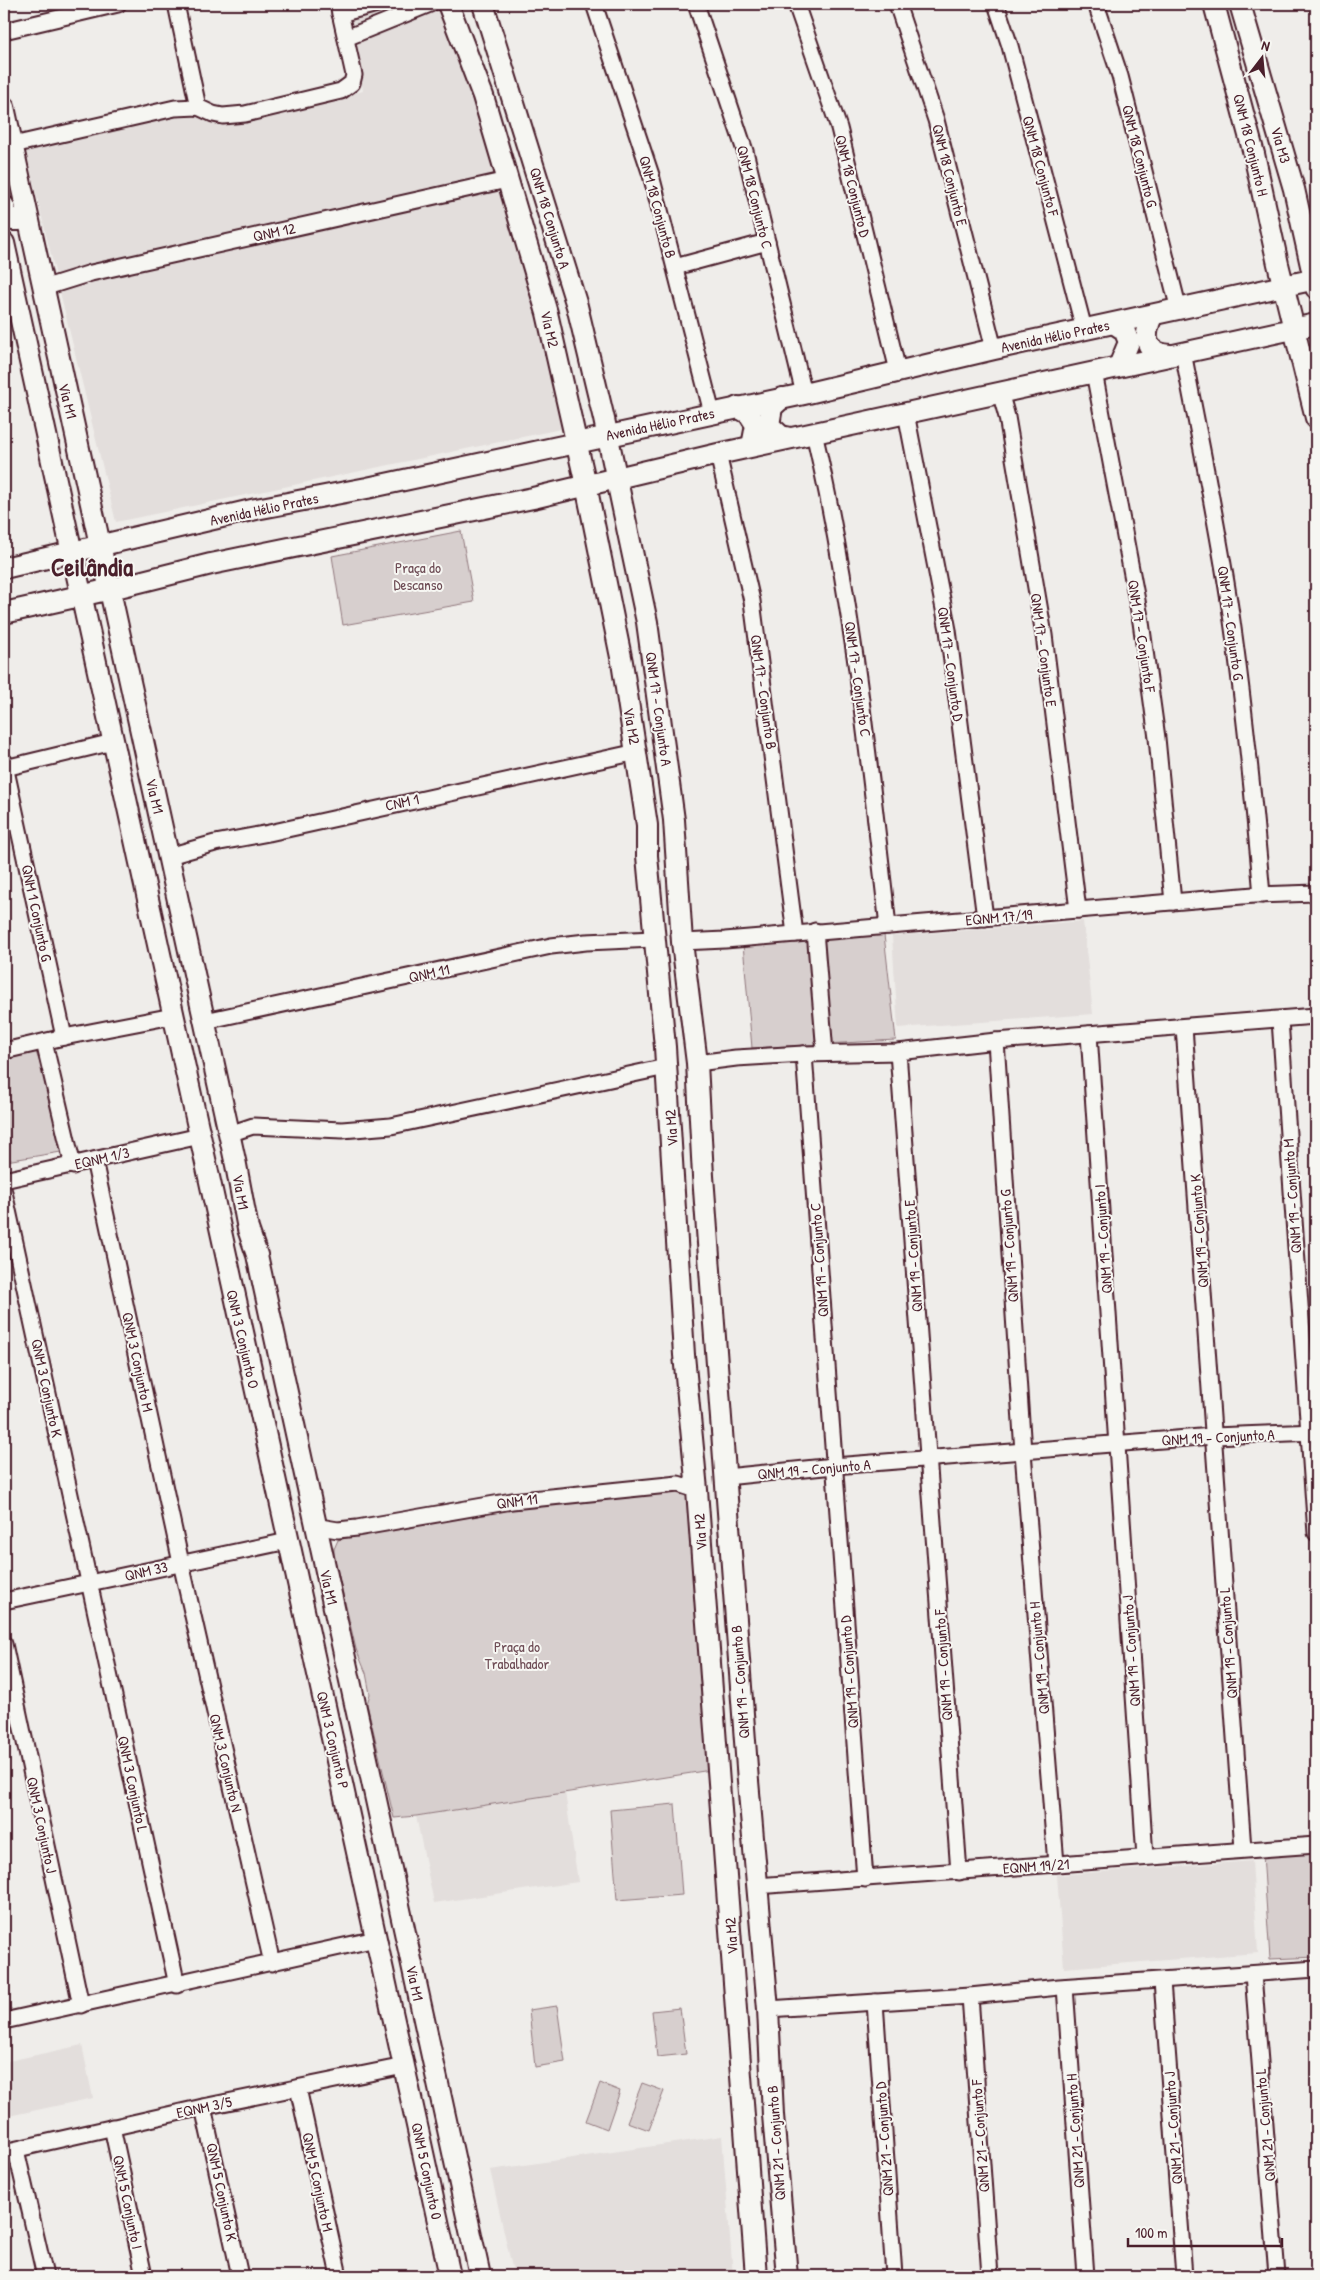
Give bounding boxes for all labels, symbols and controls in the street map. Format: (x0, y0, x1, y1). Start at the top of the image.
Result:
north arrow (1238, 32, 1288, 82)
text: N (1260, 35, 1272, 55)
street label: QNM 18 Conjunto H (1228, 92, 1274, 198)
street label: QNM 18 Conjunto G (1117, 103, 1163, 210)
street label: QNM 18 Conjunto F (1018, 113, 1065, 219)
street label: QNM 18 Conjunto E (927, 122, 973, 228)
street label: Via M3 (1266, 124, 1296, 166)
street label: QNM 18 Conjunto D (830, 133, 876, 240)
street label: QNM 18 Conjunto C (732, 143, 778, 251)
street label: QNM 18 Conjunto B (634, 153, 682, 261)
street label: QNM 18 Conjunto A (525, 165, 576, 272)
street label: QNM 12 (251, 217, 297, 247)
street label: Via M2 (536, 309, 564, 349)
street label: Avenida Hélio Prates (999, 314, 1111, 358)
street label: Via M1 (54, 381, 82, 421)
street label: Avenida Hélio Prates (604, 402, 716, 446)
street label: Avenida Hélio Prates (208, 487, 320, 531)
district label: Ceilândia (51, 550, 133, 584)
park label: Praça do Descanso (393, 557, 443, 595)
street label: QNM 17 - Conjunto G (1213, 564, 1250, 682)
street label: QNM 17 - Conjunto F (1123, 578, 1161, 694)
street label: QNM 17 - Conjunto E (1026, 592, 1062, 709)
street label: QNM 17 - Conjunto D (933, 606, 970, 723)
street label: QNM 17 - Conjunto C (840, 620, 876, 738)
street label: QNM 17 - Conjunto B (746, 633, 782, 751)
street label: QNM 17 - Conjunto A (641, 650, 678, 768)
street label: Via M2 (618, 706, 646, 746)
street label: Via M1 (141, 776, 169, 816)
street label: CNM 1 (383, 788, 421, 816)
street label: QNM 1 Conjunto G (17, 863, 58, 964)
street label: EQNM 17/19 (965, 904, 1034, 930)
street label: QNM 11 (407, 958, 451, 988)
street label: Via M2 (659, 1109, 683, 1147)
street label: QNM 19 - Conjunto M (1278, 1138, 1306, 1254)
street label: EQNM 1/3 (73, 1141, 132, 1174)
street label: Via M1 (228, 1173, 254, 1211)
street label: QNM 19 - Conjunto K (1185, 1173, 1213, 1289)
street label: QNM 19 - Conjunto I (1089, 1184, 1117, 1294)
street label: QNM 19 - Conjunto G (995, 1188, 1023, 1303)
street label: QNM 19 - Conjunto E (899, 1199, 927, 1313)
street label: QNM 19 - Conjunto C (805, 1202, 833, 1318)
street label: QNM 3 Conjunto O (221, 1288, 265, 1390)
street label: QNM 3 Conjunto M (117, 1310, 159, 1414)
street label: QNM 3 Conjunto K (26, 1337, 68, 1439)
street label: QNM 19 - Conjunto A (1161, 1424, 1276, 1450)
street label: QNM 19 - Conjunto A (757, 1454, 872, 1484)
street label: QNM 11 (495, 1488, 539, 1514)
street label: Via M2 (688, 1513, 712, 1551)
street label: QNM 33 (122, 1556, 170, 1586)
street label: Via M1 (315, 1567, 343, 1607)
street label: QNM 19 - Conjunto L (1214, 1586, 1242, 1699)
street label: QNM 19 - Conjunto J (1117, 1594, 1145, 1707)
street label: QNM 19 - Conjunto H (1024, 1601, 1054, 1715)
street label: QNM 19 - Conjunto F (929, 1608, 957, 1721)
street label: QNM 19 - Conjunto D (835, 1614, 863, 1729)
street label: QNM 19 - Conjunto B (726, 1625, 754, 1739)
park label: Praça do Trabalhador (485, 1636, 550, 1674)
street label: QNM 3 Conjunto P (312, 1689, 354, 1791)
street label: QNM 3 Conjunto N (204, 1712, 248, 1814)
street label: QNM 3 Conjunto L (113, 1734, 154, 1834)
street label: QNM 3 Conjunto J (22, 1775, 63, 1876)
street label: EQNM 19/21 (1002, 1853, 1070, 1879)
street label: Via M2 (719, 1917, 743, 1955)
street label: Via M1 (401, 1963, 429, 2003)
street label: QNM 21 - Conjunto L (1250, 2067, 1280, 2182)
street label: QNM 21 - Conjunto J (1159, 2070, 1187, 2185)
street label: QNM 21 - Conjunto H (1061, 2073, 1089, 2189)
street label: QNM 21 - Conjunto F (966, 2078, 994, 2193)
street label: QNM 21 - Conjunto D (869, 2080, 898, 2197)
street label: QNM 21 - Conjunto B (762, 2085, 790, 2201)
street label: EQNM 3/5 (174, 2091, 234, 2123)
street label: QNM 5 Conjunto 0 (406, 2121, 448, 2222)
street label: QNM 5 Conjunto M (297, 2130, 339, 2234)
street label: QNM 5 Conjunto K (201, 2141, 243, 2243)
street label: QNM 5 Conjunto I (108, 2153, 148, 2251)
scale bar (1128, 2215, 1281, 2247)
text: 100 m (1135, 2222, 1168, 2243)

